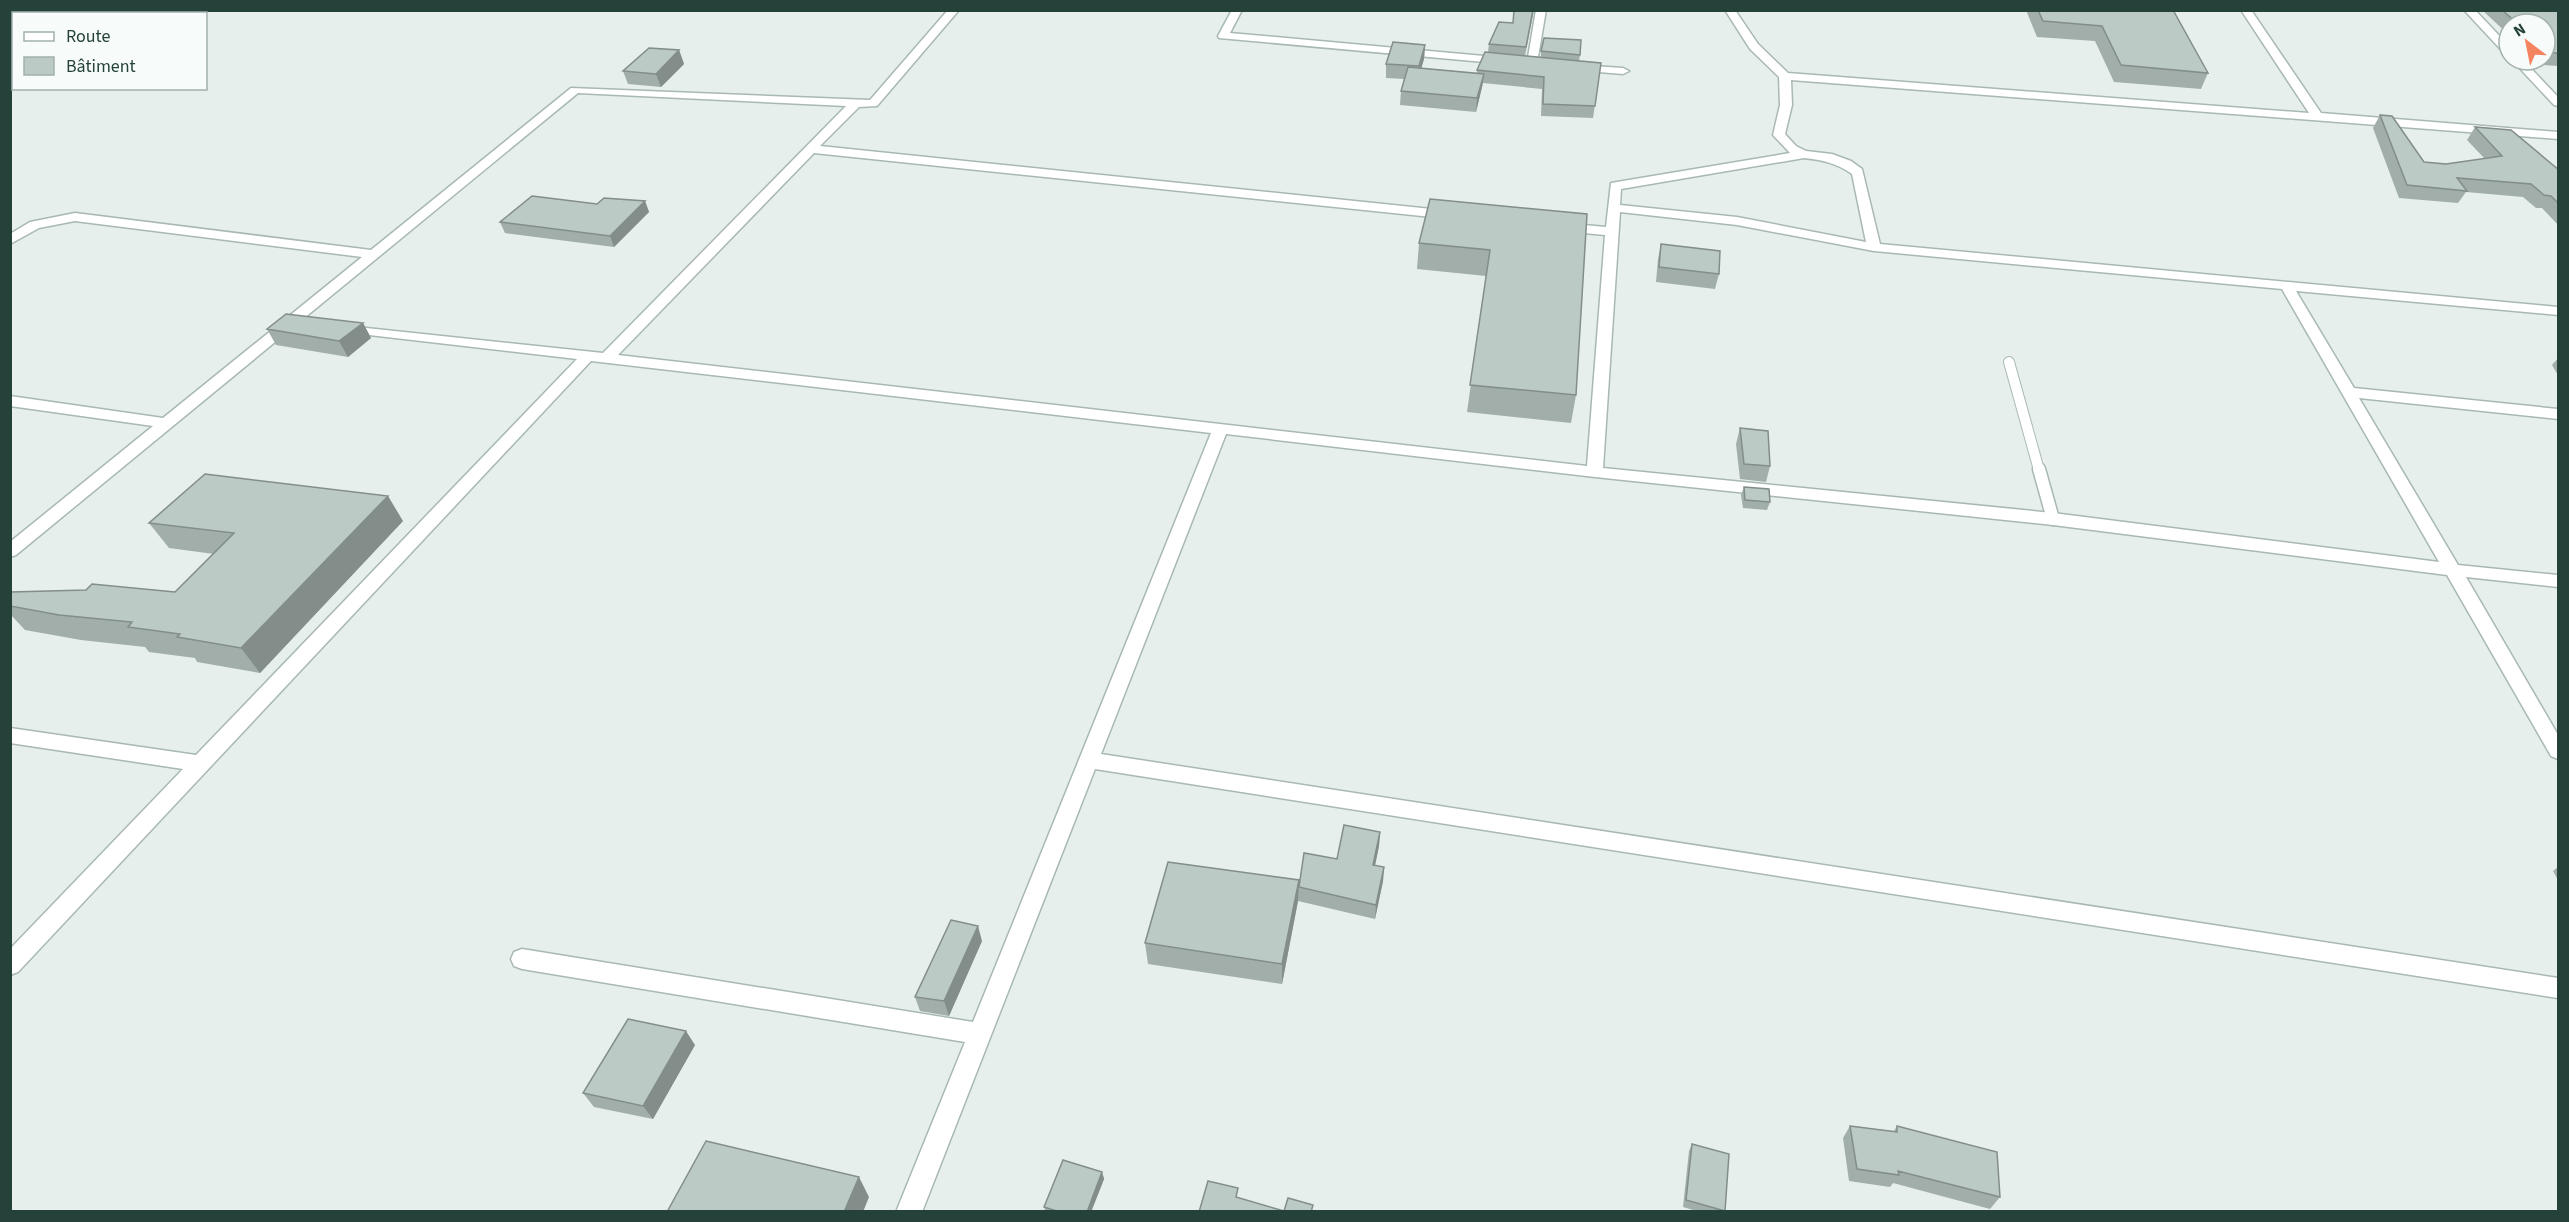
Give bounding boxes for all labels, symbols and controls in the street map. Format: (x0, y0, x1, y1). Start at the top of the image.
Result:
legend (12, 12, 207, 90)
north arrow (2497, 12, 2557, 72)
text: N (2509, 18, 2530, 42)
text: Route (66, 24, 110, 49)
text: Bâtiment (66, 54, 136, 79)

